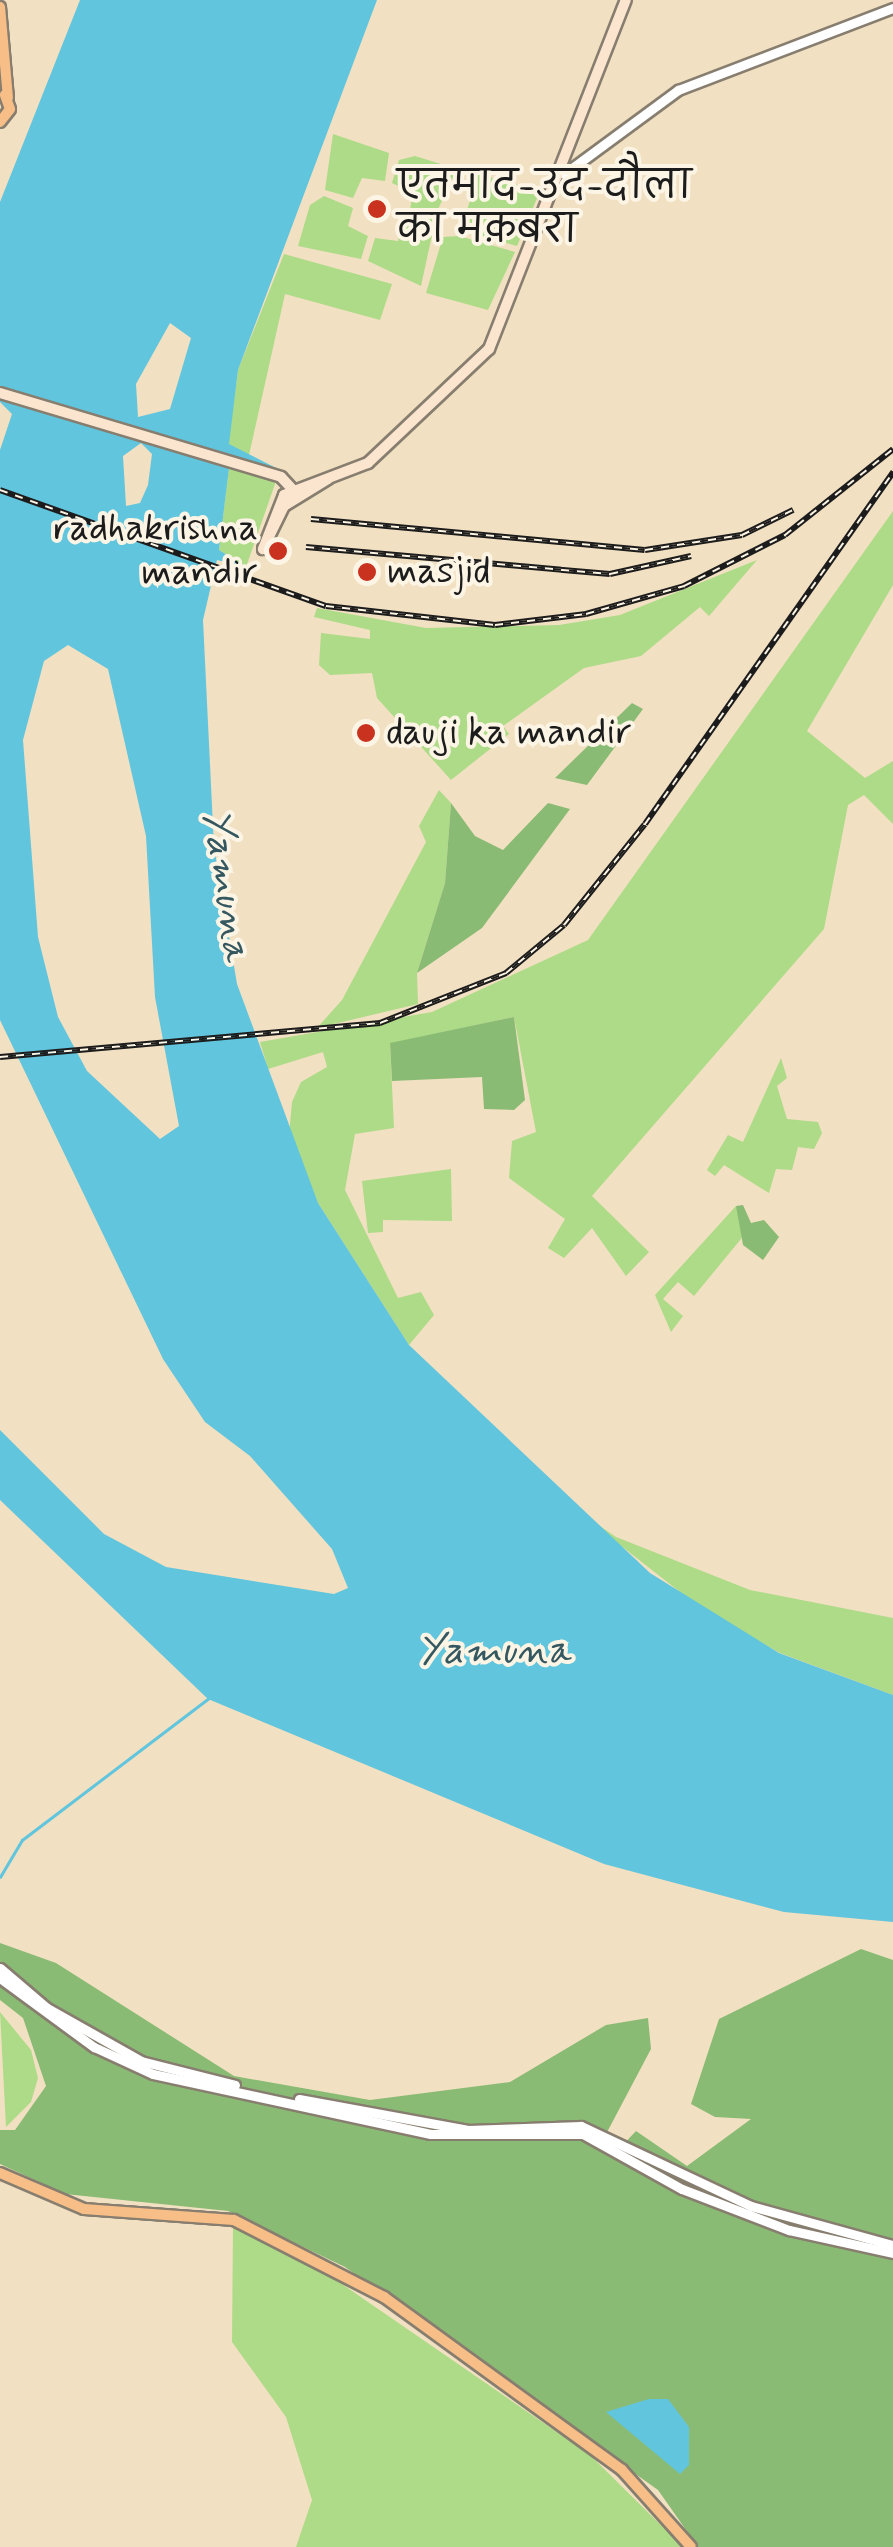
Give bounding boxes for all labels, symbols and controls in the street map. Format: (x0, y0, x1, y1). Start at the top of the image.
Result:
place label: एतमाद-उद-दौला का मक़बरा (397, 164, 692, 253)
marker: एतमाद-उद-दौला का मक़बरा (366, 198, 388, 220)
place label: radhakrishna mandir (53, 506, 258, 596)
marker: radhakrishna mandir (267, 540, 289, 562)
place label: masjid (387, 549, 491, 595)
marker: masjid (356, 561, 378, 583)
place label: dauji ka mandir (386, 710, 634, 756)
marker: dauji ka mandir (355, 722, 377, 744)
water label: Yamuna (192, 806, 260, 964)
water label: Yamuna (417, 1627, 571, 1675)

